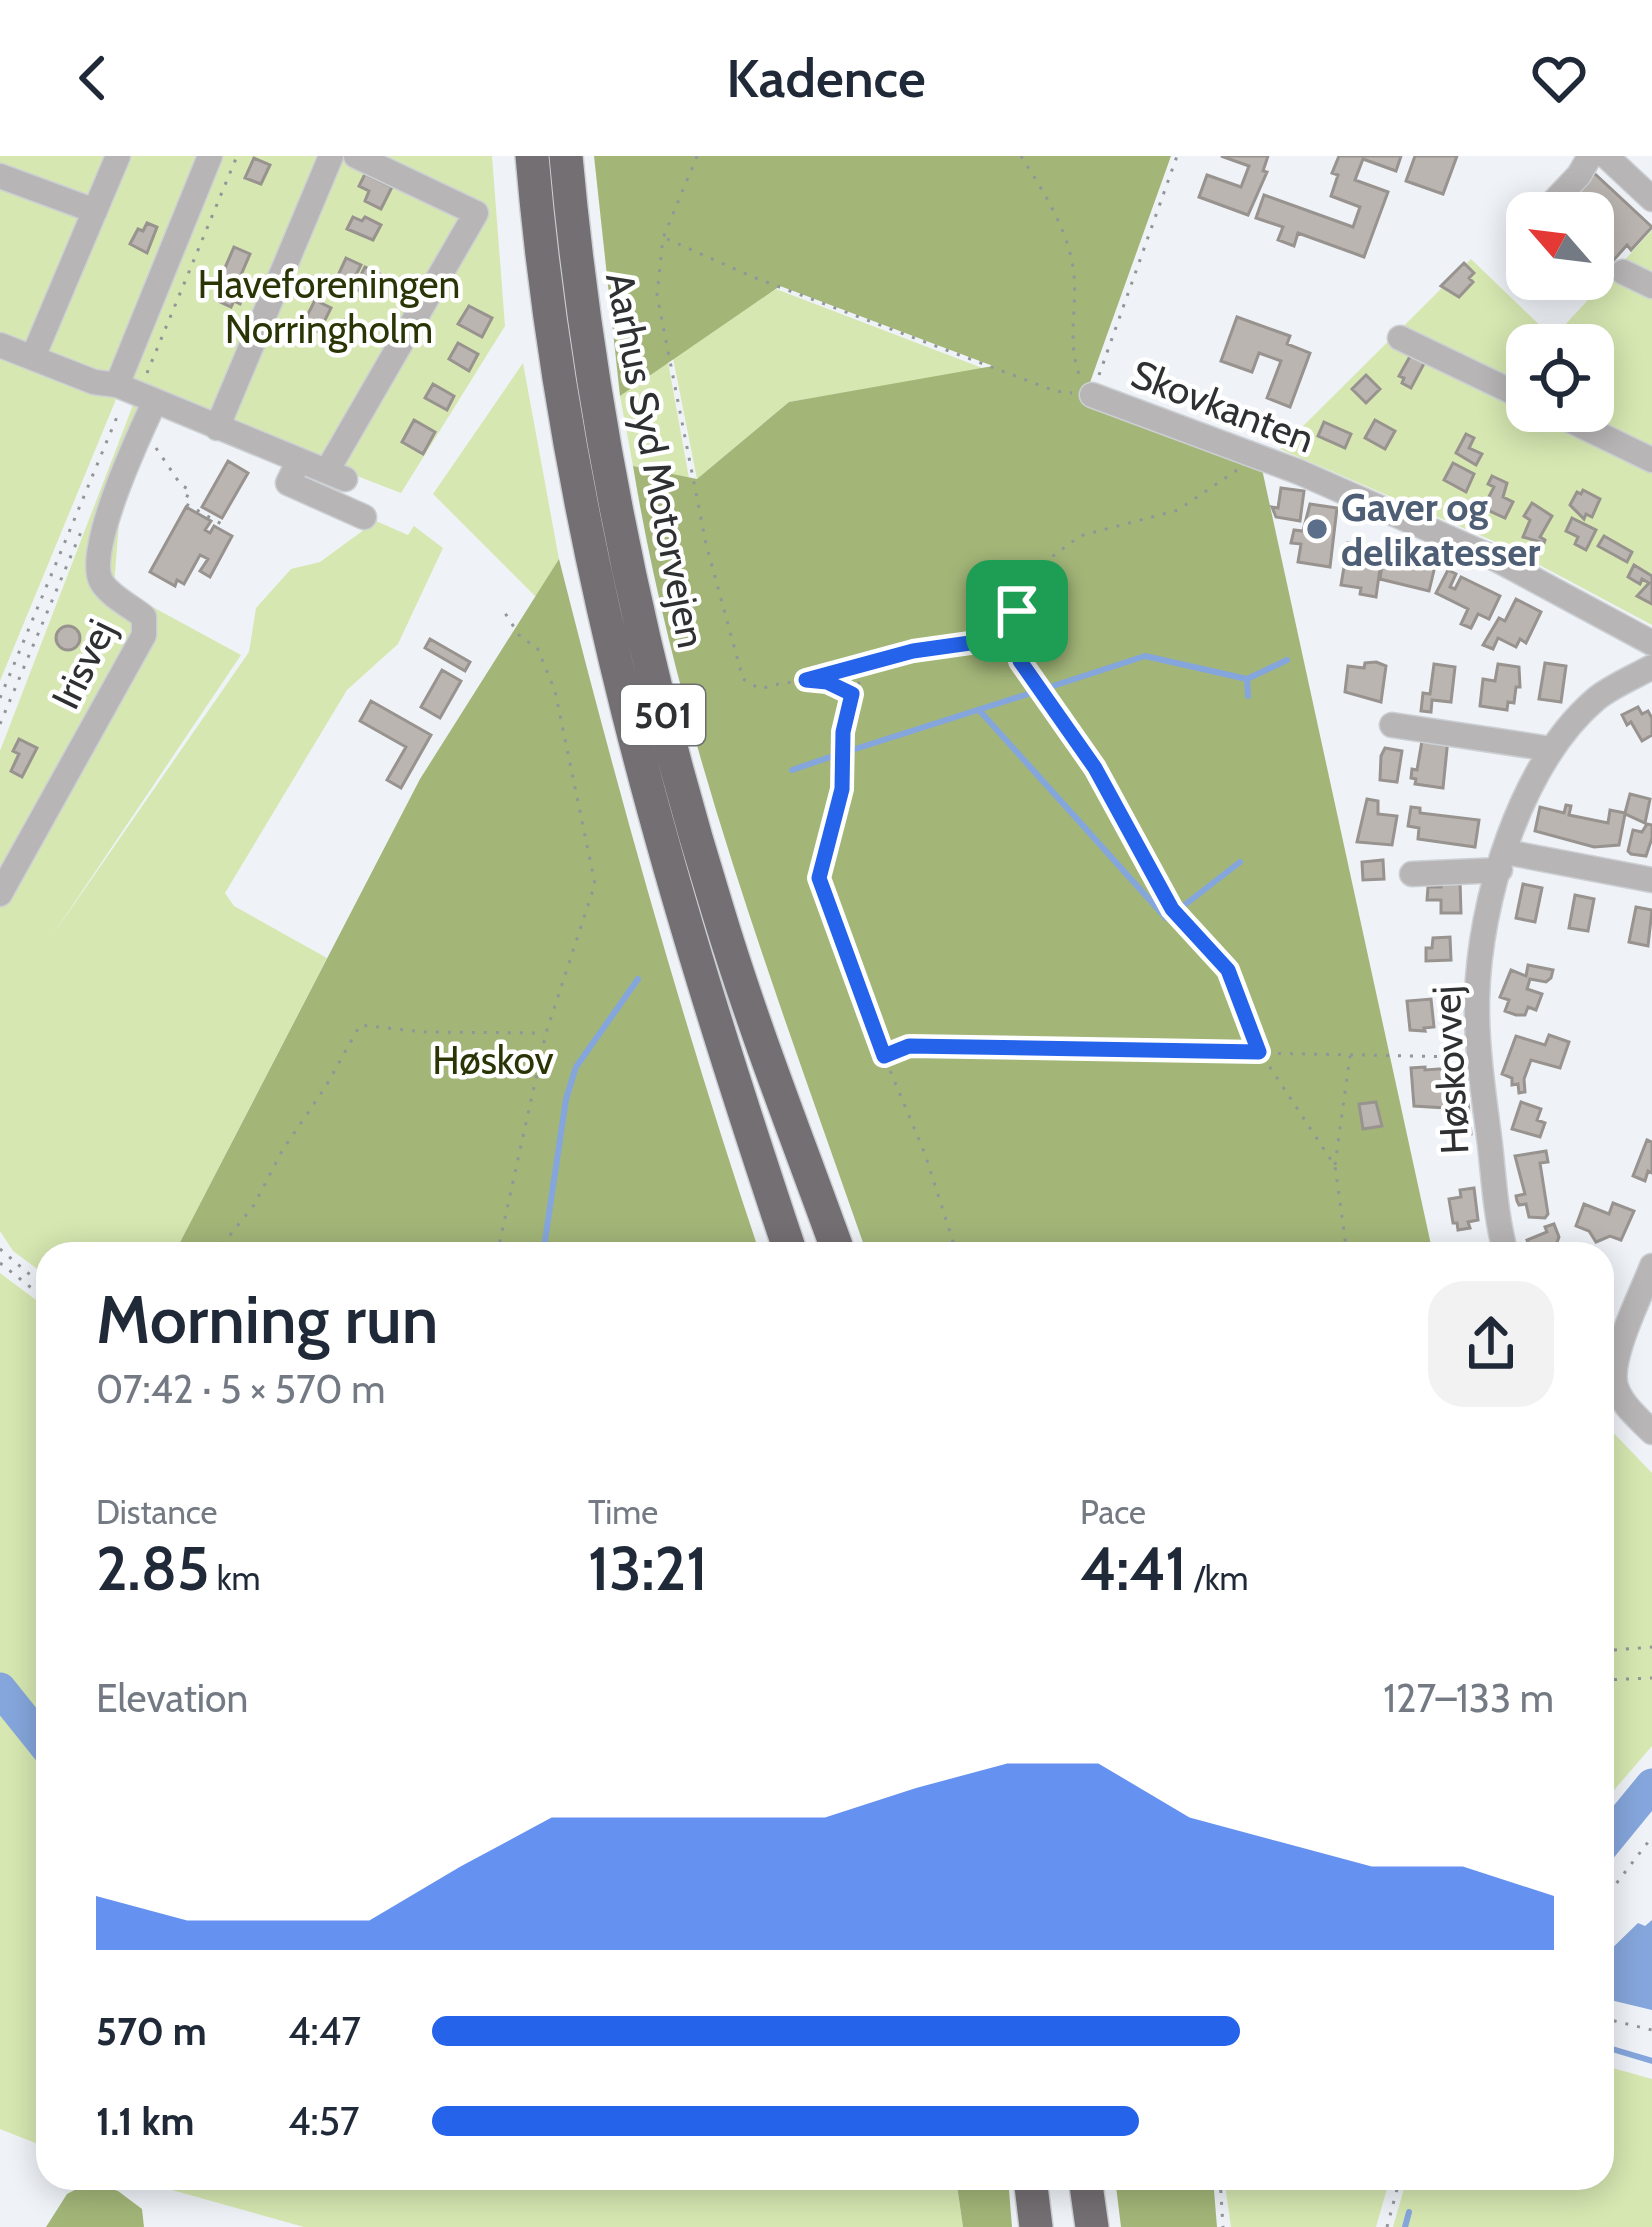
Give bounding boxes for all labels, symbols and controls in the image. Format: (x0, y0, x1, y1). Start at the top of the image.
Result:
icon: back (60, 45, 126, 111)
text: Kadence (726, 45, 926, 111)
icon: heart (1526, 45, 1592, 111)
north arrow (1506, 192, 1614, 300)
map controls (1506, 192, 1614, 432)
park label: Haveforeningen Norringholm (198, 260, 460, 353)
street label: Aarhus Syd Motorvejen (596, 268, 716, 652)
button: locate (1506, 324, 1614, 432)
street label: Skovkanten (1125, 349, 1321, 463)
place label: Gaver og delikatesser (1341, 483, 1540, 576)
marker: Gaver og delikatesser (1304, 516, 1330, 542)
pin (966, 560, 1068, 662)
icon: arrive (984, 578, 1050, 644)
street label: Irisvej (41, 612, 125, 716)
road number: 501 (621, 685, 705, 745)
street label: Høskovvej (1422, 985, 1478, 1155)
park label: Høskov (432, 1036, 554, 1084)
text: Morning run (96, 1279, 438, 1360)
button: share (1428, 1281, 1554, 1407)
text: 07:42 · 5 × 570 m (96, 1365, 385, 1413)
text: Distance (96, 1492, 217, 1532)
text: Time (588, 1492, 658, 1532)
text: Pace (1080, 1492, 1146, 1532)
text: 2.85 (96, 1532, 209, 1605)
text: 13:21 (588, 1532, 707, 1605)
text: 4:41 (1080, 1532, 1187, 1605)
text: km (209, 1558, 260, 1598)
text: /km (1187, 1558, 1248, 1598)
text: Elevation (96, 1674, 248, 1722)
text: 127–133 m (1383, 1674, 1554, 1722)
text: 570 m (96, 2007, 207, 2055)
text: 4:47 (288, 2007, 361, 2055)
text: 1.1 km (96, 2097, 194, 2145)
text: 4:57 (288, 2097, 359, 2145)

